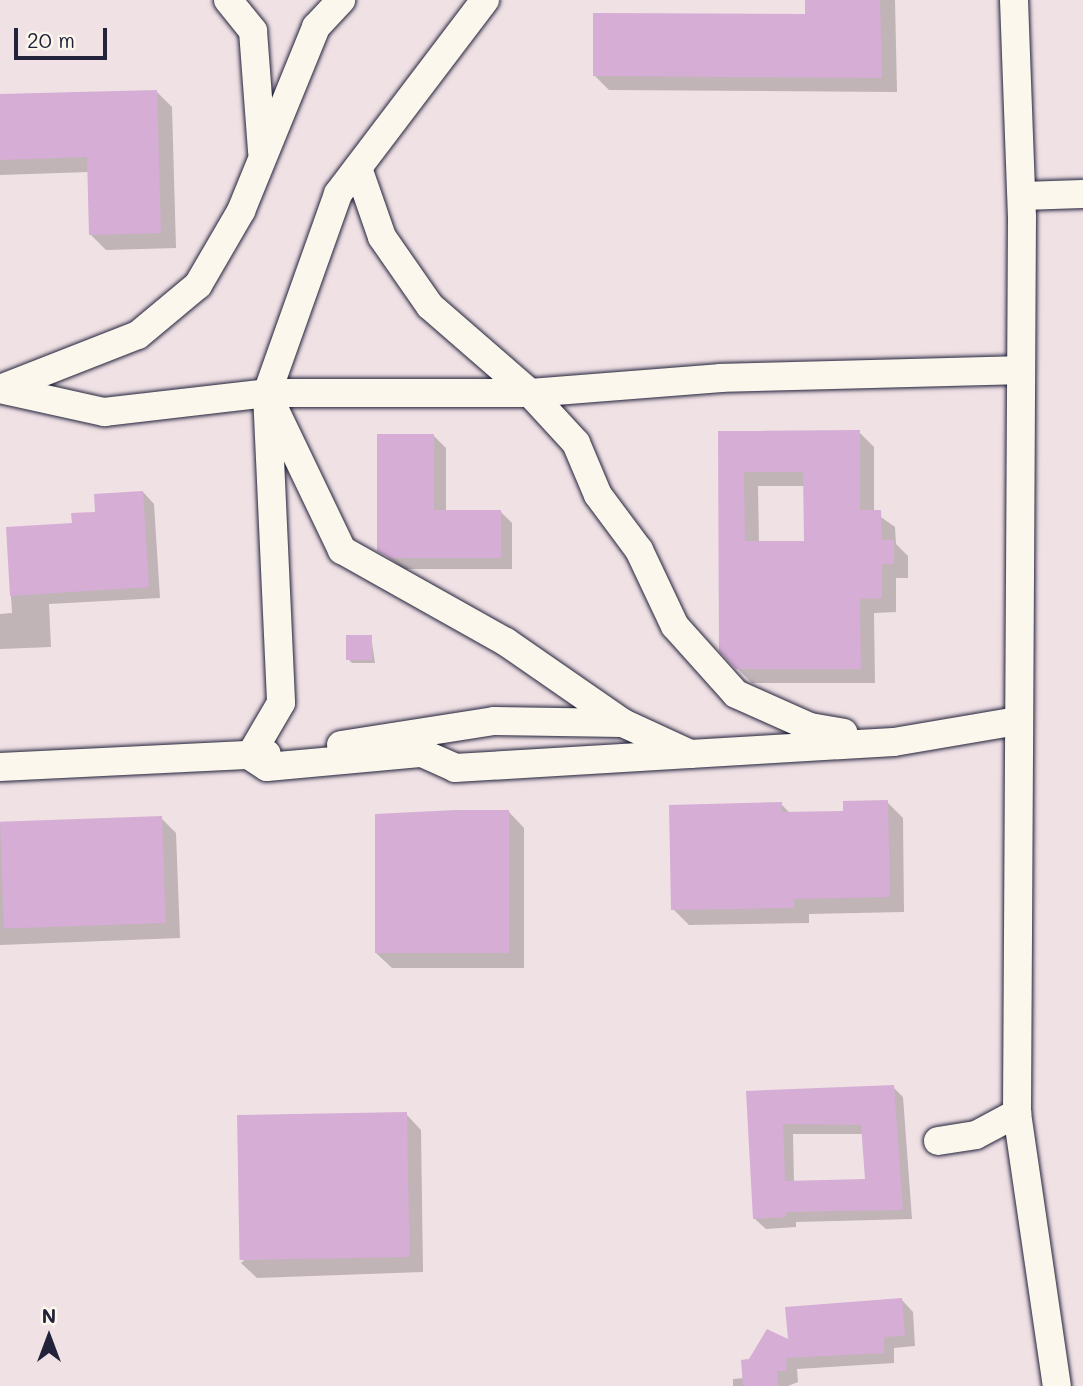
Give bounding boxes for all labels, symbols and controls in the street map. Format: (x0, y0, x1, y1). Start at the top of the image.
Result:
scale bar (18, 14, 110, 58)
text: 20 m (27, 26, 75, 53)
north arrow (14, 1302, 84, 1372)
text: N (42, 1303, 56, 1328)

